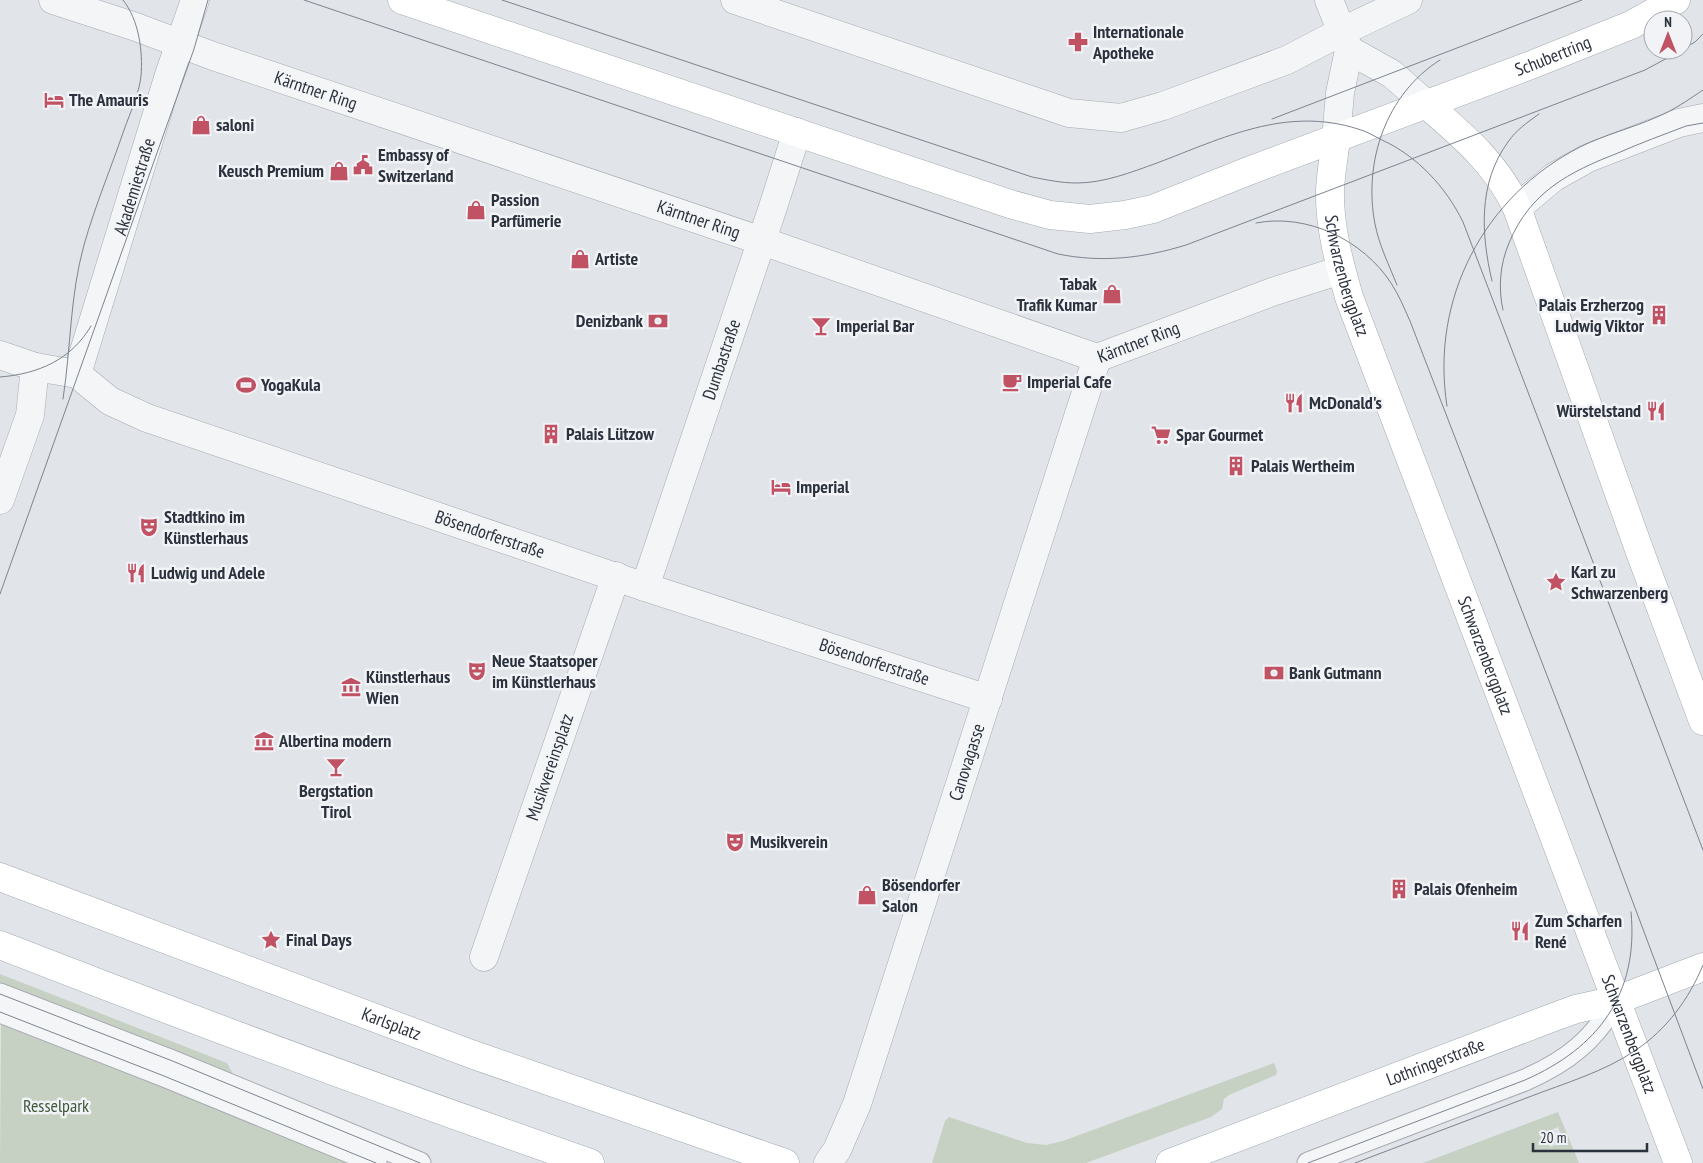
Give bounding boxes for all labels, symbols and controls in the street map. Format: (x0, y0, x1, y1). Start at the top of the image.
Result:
north arrow (1643, 10, 1693, 60)
text: N (1664, 13, 1672, 31)
place label: Internationale Apotheke (1092, 20, 1184, 64)
street label: Schubertring (1511, 30, 1594, 81)
pharmacy icon: Internationale Apotheke (1067, 31, 1089, 53)
street label: Kärntner Ring (271, 65, 360, 115)
place label: The Amauris (69, 88, 148, 111)
hotel icon: The Amauris (43, 89, 65, 111)
place label: saloni (216, 113, 254, 136)
shop icon: saloni (190, 114, 212, 136)
street label: Akademiestraße (108, 135, 160, 238)
place label: Embassy of Switzerland (378, 143, 454, 187)
public building icon: Embassy of Switzerland (352, 154, 374, 176)
place label: Keusch Premium (218, 159, 324, 182)
shop icon: Keusch Premium (328, 160, 350, 182)
place label: Passion Parfümerie (491, 188, 562, 232)
street label: Kärntner Ring (654, 195, 743, 244)
shop icon: Passion Parfümerie (465, 199, 487, 221)
street label: Schwarzenbergplatz (1320, 214, 1375, 339)
place label: Artiste (594, 247, 639, 270)
shop icon: Artiste (569, 248, 591, 270)
place label: Tabak Trafik Kumar (1017, 272, 1098, 316)
shop icon: Tabak Trafik Kumar (1101, 283, 1123, 305)
place label: Palais Erzherzog Ludwig Viktor (1539, 293, 1645, 337)
building icon: Palais Erzherzog Ludwig Viktor (1648, 304, 1670, 326)
place label: Denizbank (576, 309, 644, 332)
bank icon: Denizbank (647, 310, 669, 332)
place label: Imperial Bar (836, 314, 915, 337)
bar icon: Imperial Bar (810, 315, 832, 337)
street label: Dumbastraße (697, 316, 745, 403)
street label: Kärntner Ring (1094, 316, 1183, 368)
place label: Imperial Cafe (1027, 370, 1112, 393)
cafe icon: Imperial Cafe (1001, 371, 1023, 393)
place label: YogaKula (260, 373, 321, 396)
sports icon: YogaKula (235, 374, 257, 396)
place label: McDonald's (1309, 391, 1382, 414)
restaurant icon: McDonald's (1283, 392, 1305, 414)
place label: Würstelstand (1556, 399, 1641, 422)
restaurant icon: Würstelstand (1645, 400, 1667, 422)
place label: Palais Lützow (566, 422, 654, 445)
building icon: Palais Lützow (540, 423, 562, 445)
place label: Spar Gourmet (1176, 423, 1264, 446)
supermarket icon: Spar Gourmet (1150, 424, 1172, 446)
place label: Palais Wertheim (1251, 454, 1355, 477)
building icon: Palais Wertheim (1225, 455, 1247, 477)
place label: Imperial (796, 475, 850, 498)
hotel icon: Imperial (770, 476, 792, 498)
place label: Stadtkino im Künstlerhaus (164, 505, 248, 549)
street label: Bösendorferstraße (432, 505, 548, 563)
theatre icon: Stadtkino im Künstlerhaus (138, 516, 160, 538)
place label: Karl zu Schwarzenberg (1571, 560, 1668, 604)
place label: Ludwig und Adele (151, 561, 265, 584)
restaurant icon: Ludwig und Adele (125, 562, 147, 584)
place icon: Karl zu Schwarzenberg (1545, 571, 1567, 593)
street label: Schwarzenbergplatz (1453, 593, 1519, 718)
street label: Bösendorferstraße (816, 633, 932, 690)
place label: Neue Staatsoper im Künstlerhaus (492, 649, 598, 693)
theatre icon: Neue Staatsoper im Künstlerhaus (466, 660, 488, 682)
place label: Bank Gutmann (1289, 661, 1382, 684)
bank icon: Bank Gutmann (1263, 662, 1285, 684)
place label: Künstlerhaus Wien (365, 665, 450, 709)
museum icon: Künstlerhaus Wien (340, 676, 362, 698)
street label: Musikvereinsplatz (520, 710, 578, 823)
street label: Canovagasse (943, 721, 990, 803)
place label: Albertina modern (278, 729, 391, 752)
museum icon: Albertina modern (253, 730, 275, 752)
bar icon: Bergstation Tirol (325, 756, 347, 778)
place label: Bergstation Tirol (299, 779, 373, 823)
place label: Musikverein (750, 830, 828, 853)
theatre icon: Musikverein (724, 831, 746, 853)
place label: Bösendorfer Salon (882, 873, 961, 917)
place label: Palais Ofenheim (1414, 877, 1518, 900)
building icon: Palais Ofenheim (1388, 878, 1410, 900)
shop icon: Bösendorfer Salon (856, 884, 878, 906)
place label: Zum Scharfen René (1535, 909, 1622, 953)
restaurant icon: Zum Scharfen René (1509, 920, 1531, 942)
place label: Final Days (286, 928, 352, 951)
place icon: Final Days (260, 929, 282, 951)
street label: Schwarzenbergplatz (1597, 971, 1662, 1097)
street label: Karlsplatz (359, 1002, 424, 1045)
street label: Lothringerstraße (1383, 1032, 1488, 1091)
park label: Resselpark (23, 1094, 89, 1117)
scale bar (1533, 1120, 1647, 1152)
text: 20 m (1540, 1128, 1566, 1147)

